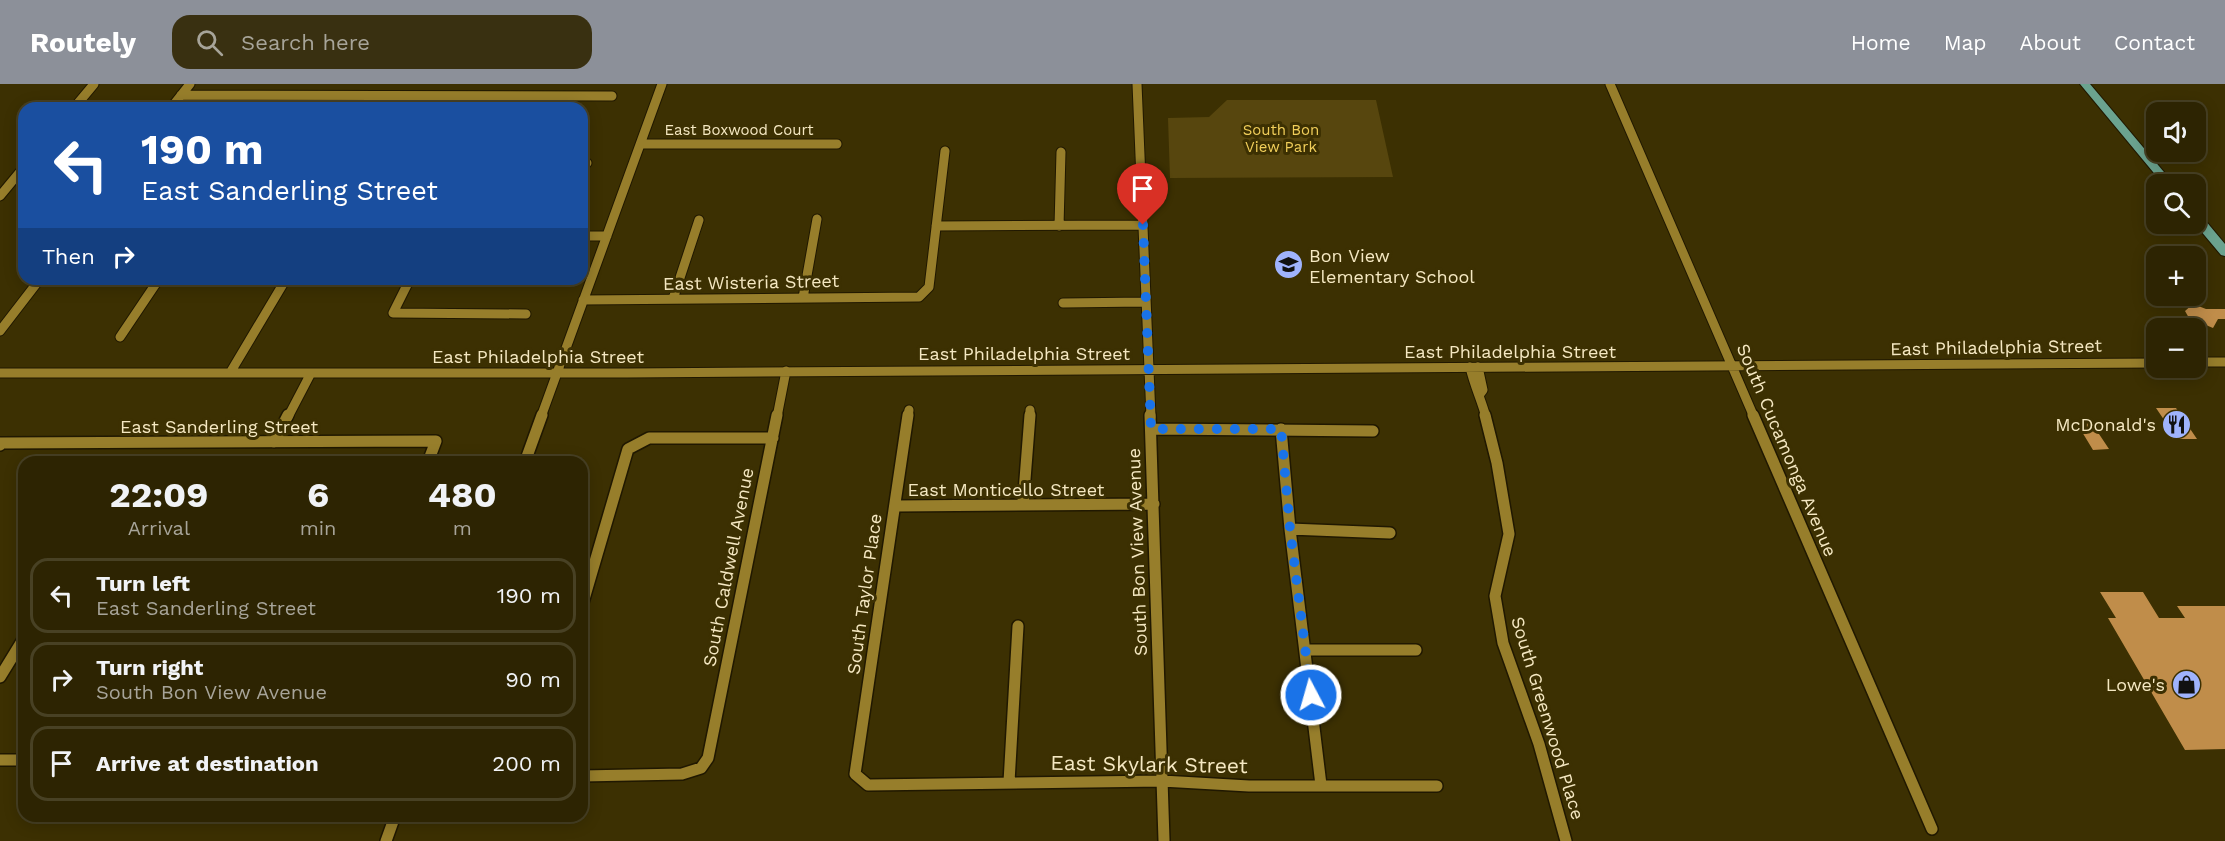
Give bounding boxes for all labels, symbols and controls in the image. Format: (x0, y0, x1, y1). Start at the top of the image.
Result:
search box (172, 15, 592, 69)
text: Routely (30, 26, 136, 59)
icon: search (193, 26, 226, 59)
text: Search here (241, 30, 370, 55)
text: Home (1851, 30, 1911, 55)
text: Map (1944, 30, 1987, 55)
text: About (2020, 30, 2081, 55)
text: Contact (2114, 30, 2195, 55)
map controls (2146, 102, 2206, 378)
button: sound (2146, 102, 2206, 162)
street label: East Boxwood Court (664, 121, 814, 139)
park label: South Bon View Park (1243, 121, 1319, 156)
text: 190 m (141, 125, 264, 174)
icon: left (42, 126, 120, 204)
pin (1117, 163, 1168, 225)
icon: arrive (1126, 172, 1159, 205)
button: search (2146, 174, 2206, 234)
text: East Sanderling Street (141, 175, 438, 207)
icon: right (107, 240, 140, 273)
text: Then (42, 244, 95, 269)
place label: Bon View Elementary School (1309, 245, 1475, 287)
button: + (2146, 246, 2206, 306)
school or university icon: Bon View Elementary School (1272, 249, 1304, 281)
street label: East Wisteria Street (663, 270, 840, 294)
button: − (2146, 318, 2206, 378)
street label: East Philadelphia Street (1890, 335, 2103, 359)
street label: South Cucamonga Avenue (1732, 340, 1842, 560)
street label: East Philadelphia Street (1404, 341, 1616, 362)
street label: East Philadelphia Street (918, 343, 1130, 364)
street label: East Philadelphia Street (432, 346, 644, 367)
restaurant icon: McDonald's (2161, 408, 2193, 440)
place label: McDonald's (2055, 414, 2156, 435)
street label: East Sanderling Street (120, 416, 318, 437)
street label: South Bon View Avenue (1123, 448, 1151, 656)
street label: South Caldwell Avenue (698, 466, 758, 668)
text: 22:09 (109, 474, 208, 516)
text: 6 (307, 474, 329, 516)
text: 480 (428, 474, 497, 516)
street label: East Monticello Street (908, 479, 1105, 500)
street label: South Taylor Place (842, 512, 886, 676)
text: Arrival (128, 516, 190, 540)
text: min (300, 516, 336, 540)
text: m (453, 516, 472, 540)
text: Turn left (96, 571, 190, 596)
icon: left (45, 579, 78, 612)
text: 190 m (497, 583, 561, 608)
text: East Sanderling Street (96, 596, 316, 620)
street label: South Greenwood Place (1507, 614, 1589, 822)
text: Turn right (96, 655, 203, 680)
icon: right (45, 663, 78, 696)
position arrow (1279, 663, 1343, 727)
text: 90 m (505, 667, 561, 692)
shop icon: Lowe's (2170, 668, 2202, 700)
place label: Lowe's (2106, 674, 2165, 695)
text: South Bon View Avenue (96, 680, 327, 704)
icon: arrive (45, 747, 78, 780)
street label: East Skylark Street (1050, 750, 1248, 778)
text: Arrive at destination (96, 751, 319, 776)
text: 200 m (492, 751, 561, 776)

